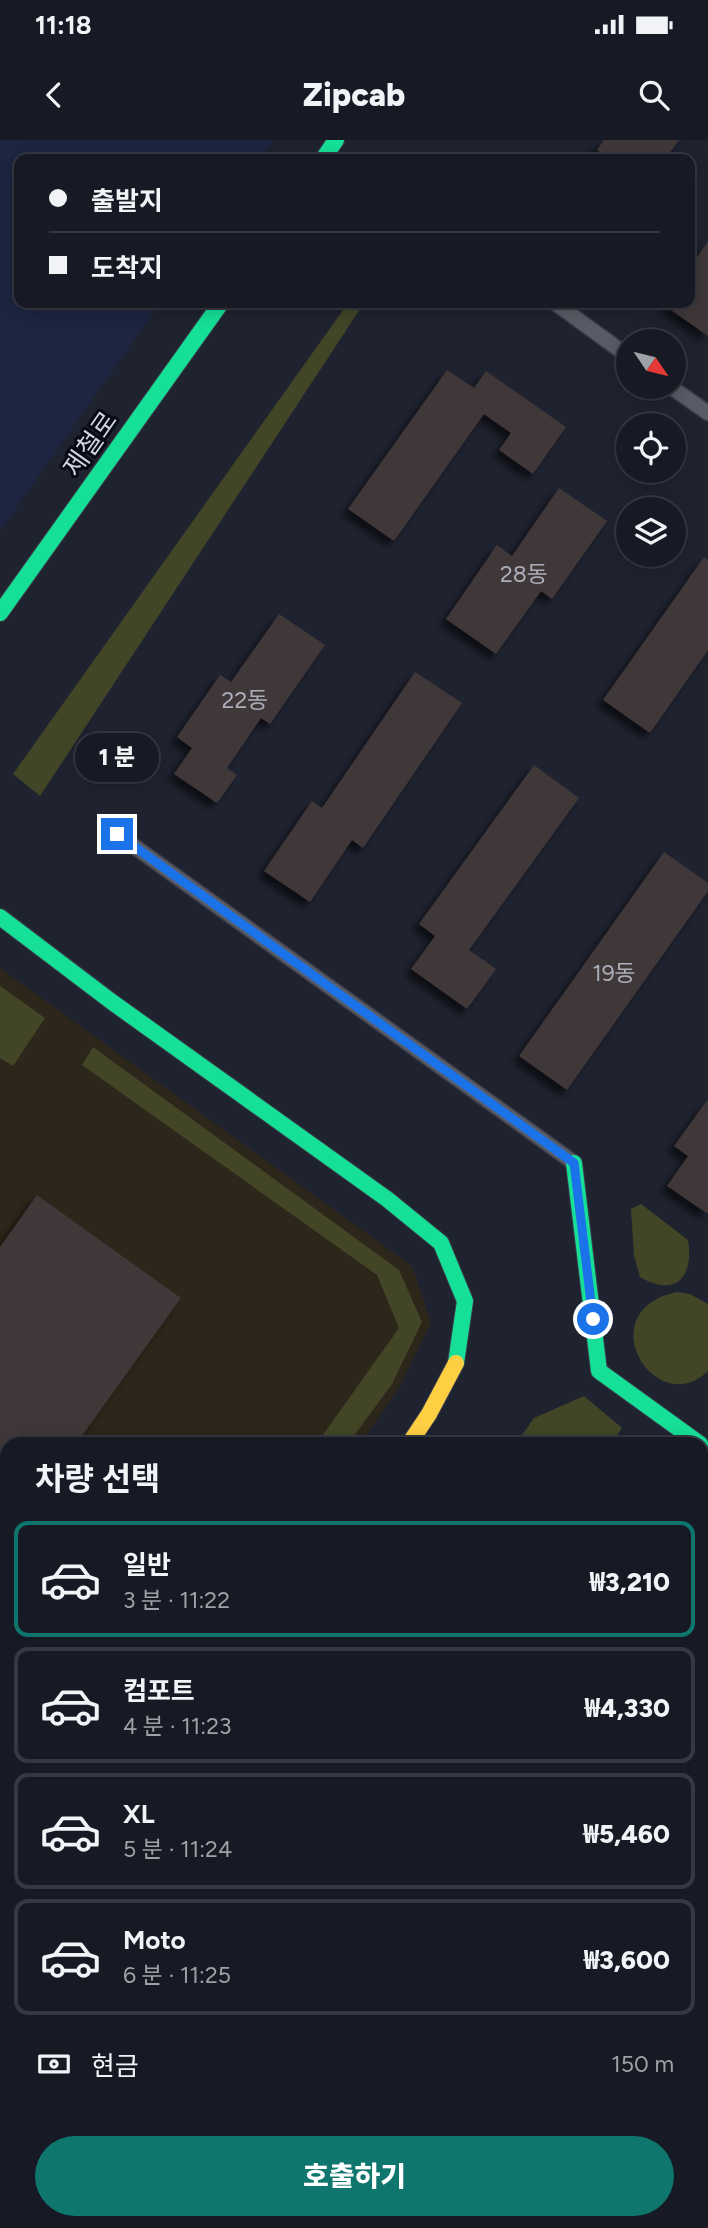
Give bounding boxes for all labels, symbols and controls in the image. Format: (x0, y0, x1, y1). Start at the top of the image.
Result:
text: 11:18 (35, 9, 92, 41)
icon: back (35, 76, 73, 114)
text: Zipcab (303, 76, 405, 114)
icon: search (635, 76, 673, 114)
text: 출발지 (91, 185, 163, 217)
text: 도착지 (91, 252, 163, 284)
north arrow (616, 329, 686, 399)
map controls (616, 329, 686, 567)
street label: 제철로 (56, 405, 124, 483)
button: locate (616, 413, 686, 483)
button: layers (616, 497, 686, 567)
house number: 28동 (500, 560, 548, 588)
house number: 22동 (222, 686, 268, 714)
callout: 1 분 (75, 732, 159, 782)
text: 1 분 (99, 743, 135, 771)
route end (101, 818, 133, 850)
house number: 19동 (592, 959, 636, 987)
route start (577, 1303, 609, 1335)
text: 차량 선택 (35, 1460, 160, 1498)
icon: car (39, 1548, 102, 1611)
text: 일반 (123, 1549, 171, 1581)
text: ₩3,210 (589, 1566, 670, 1598)
text: 3 분 · 11:22 (123, 1586, 230, 1614)
icon: car (39, 1674, 102, 1737)
text: 컴포트 (123, 1675, 195, 1707)
text: ₩4,330 (585, 1692, 670, 1724)
text: 4 분 · 11:23 (123, 1712, 232, 1740)
text: XL (123, 1798, 155, 1830)
icon: car (39, 1800, 102, 1863)
text: ₩5,460 (583, 1818, 670, 1850)
text: 5 분 · 11:24 (123, 1835, 232, 1863)
text: Moto (123, 1924, 186, 1956)
icon: car (39, 1926, 102, 1989)
text: ₩3,600 (584, 1944, 670, 1976)
text: 6 분 · 11:25 (123, 1961, 231, 1989)
icon: cash (35, 2045, 73, 2083)
text: 현금 (91, 2050, 139, 2082)
text: 150 m (611, 2050, 674, 2078)
button: 호출하기 (35, 2136, 674, 2216)

